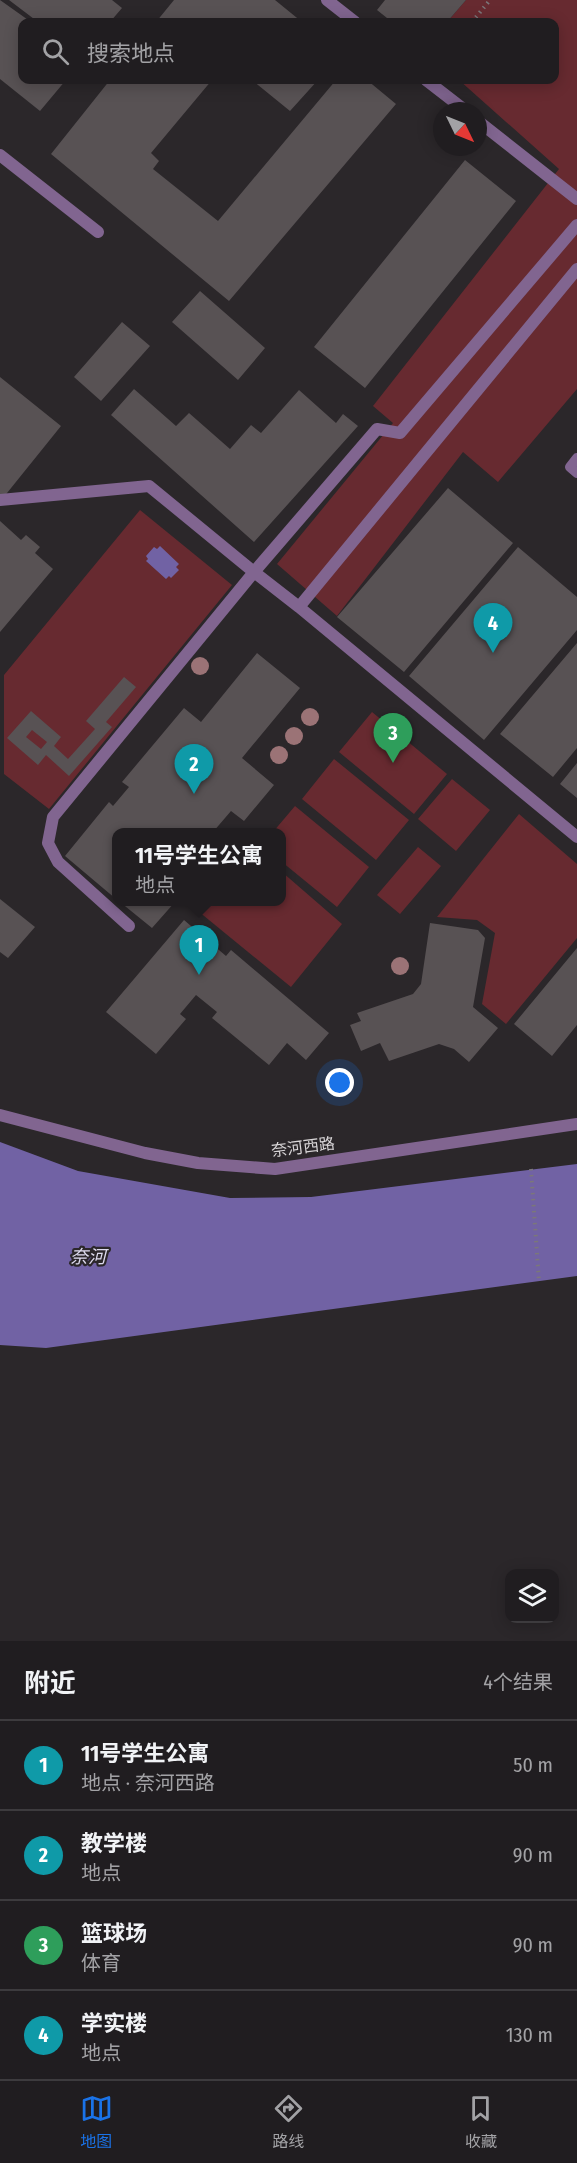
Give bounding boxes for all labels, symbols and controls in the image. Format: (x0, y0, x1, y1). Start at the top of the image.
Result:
search box (18, 18, 559, 84)
icon: search (39, 35, 72, 68)
text: 搜索地点 (87, 40, 175, 67)
north arrow (433, 102, 487, 156)
pin: 4 (474, 604, 512, 653)
pin: 3 (374, 714, 412, 763)
pin: 2 (174, 744, 214, 794)
popup (112, 828, 286, 906)
text: 11号学生公寓 (135, 842, 263, 869)
text: 地点 (135, 873, 175, 897)
pin: 1 (180, 926, 218, 975)
your location (325, 1068, 354, 1097)
street label: 奈河西路 (270, 1134, 336, 1160)
water label: 奈河 (70, 1246, 109, 1268)
map controls (505, 1569, 559, 1623)
button: layers (505, 1569, 559, 1623)
text: 附近 (24, 1668, 76, 1699)
text: 4个结果 (483, 1670, 553, 1694)
text: 11号学生公寓 (81, 1740, 209, 1767)
text: 1 (39, 1753, 48, 1777)
text: 50 m (513, 1753, 553, 1777)
text: 地点 · 奈河西路 (81, 1771, 215, 1795)
text: 教学楼 (81, 1830, 147, 1857)
text: 2 (39, 1843, 48, 1867)
text: 90 m (513, 1843, 553, 1867)
text: 地点 (81, 1861, 121, 1885)
text: 篮球场 (81, 1920, 147, 1947)
text: 3 (39, 1933, 48, 1957)
text: 90 m (513, 1933, 553, 1957)
text: 体育 (81, 1951, 121, 1975)
text: 学实楼 (81, 2010, 147, 2037)
text: 4 (38, 2023, 49, 2047)
text: 130 m (506, 2023, 553, 2047)
text: 地点 (81, 2041, 121, 2065)
tab: 地图 (80, 2092, 113, 2152)
tab: 路线 (272, 2092, 305, 2152)
tab: 收藏 (464, 2092, 497, 2152)

